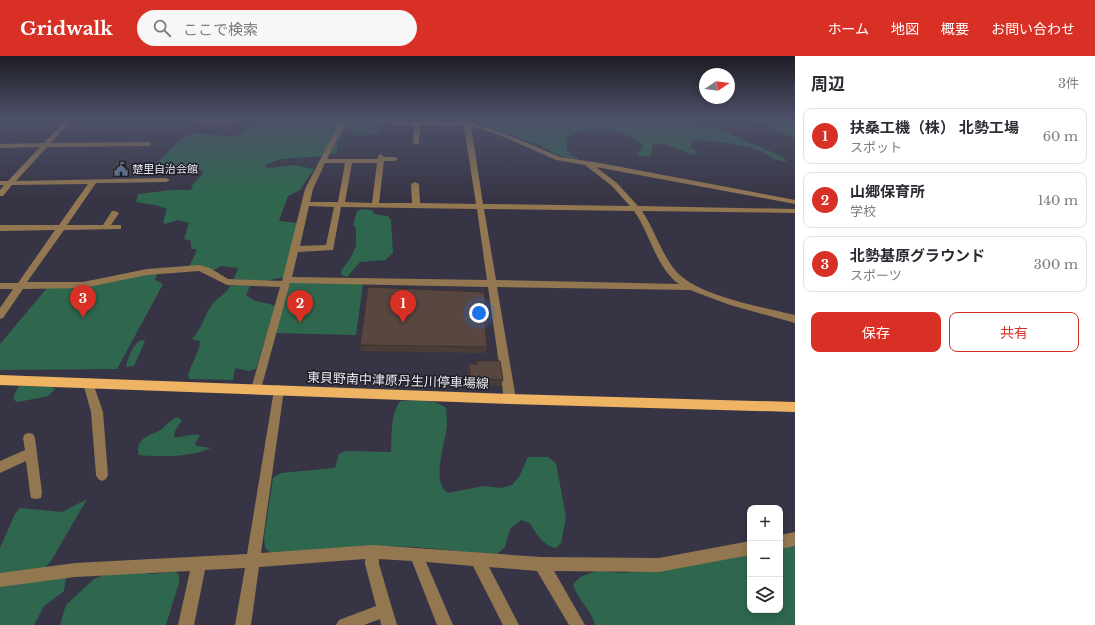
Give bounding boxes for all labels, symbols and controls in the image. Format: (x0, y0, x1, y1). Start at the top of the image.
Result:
search box (137, 10, 417, 46)
text: Gridwalk (20, 17, 113, 40)
icon: search (151, 17, 173, 39)
text: ここで検索 (183, 20, 258, 39)
text: ホーム (827, 20, 869, 38)
text: 地図 (891, 20, 919, 38)
text: 概要 (941, 20, 969, 38)
text: お問い合わせ (991, 20, 1075, 38)
north arrow (699, 68, 735, 104)
text: 周辺 (811, 74, 845, 95)
text: 3件 (1058, 75, 1079, 92)
text: 扶桑工機（株） 北勢工場 (850, 118, 1019, 137)
text: 1 (822, 128, 828, 145)
text: 60 m (1043, 128, 1078, 145)
text: スポット (850, 139, 902, 156)
public building icon: 楚里自治会館 (113, 161, 129, 177)
place label: 楚里自治会館 (132, 162, 198, 176)
text: 山郷保育所 (850, 182, 925, 201)
text: 2 (821, 192, 829, 209)
text: 140 m (1038, 192, 1078, 209)
text: 学校 (850, 203, 876, 220)
text: 北勢基原グラウンド (850, 246, 985, 265)
text: 3 (821, 256, 829, 273)
text: 300 m (1034, 256, 1078, 273)
text: スポーツ (850, 267, 902, 284)
pin: 3 (70, 285, 96, 318)
pin: 2 (287, 290, 313, 323)
pin: 1 (390, 290, 416, 323)
your location (469, 303, 489, 323)
button: 保存 (811, 312, 941, 352)
button: 共有 (949, 312, 1079, 352)
street label: 東貝野南中津原丹生川停車場線 (307, 369, 489, 392)
map controls (747, 505, 783, 613)
button: + (747, 505, 783, 541)
button: − (747, 541, 783, 577)
button: layers (747, 577, 783, 613)

